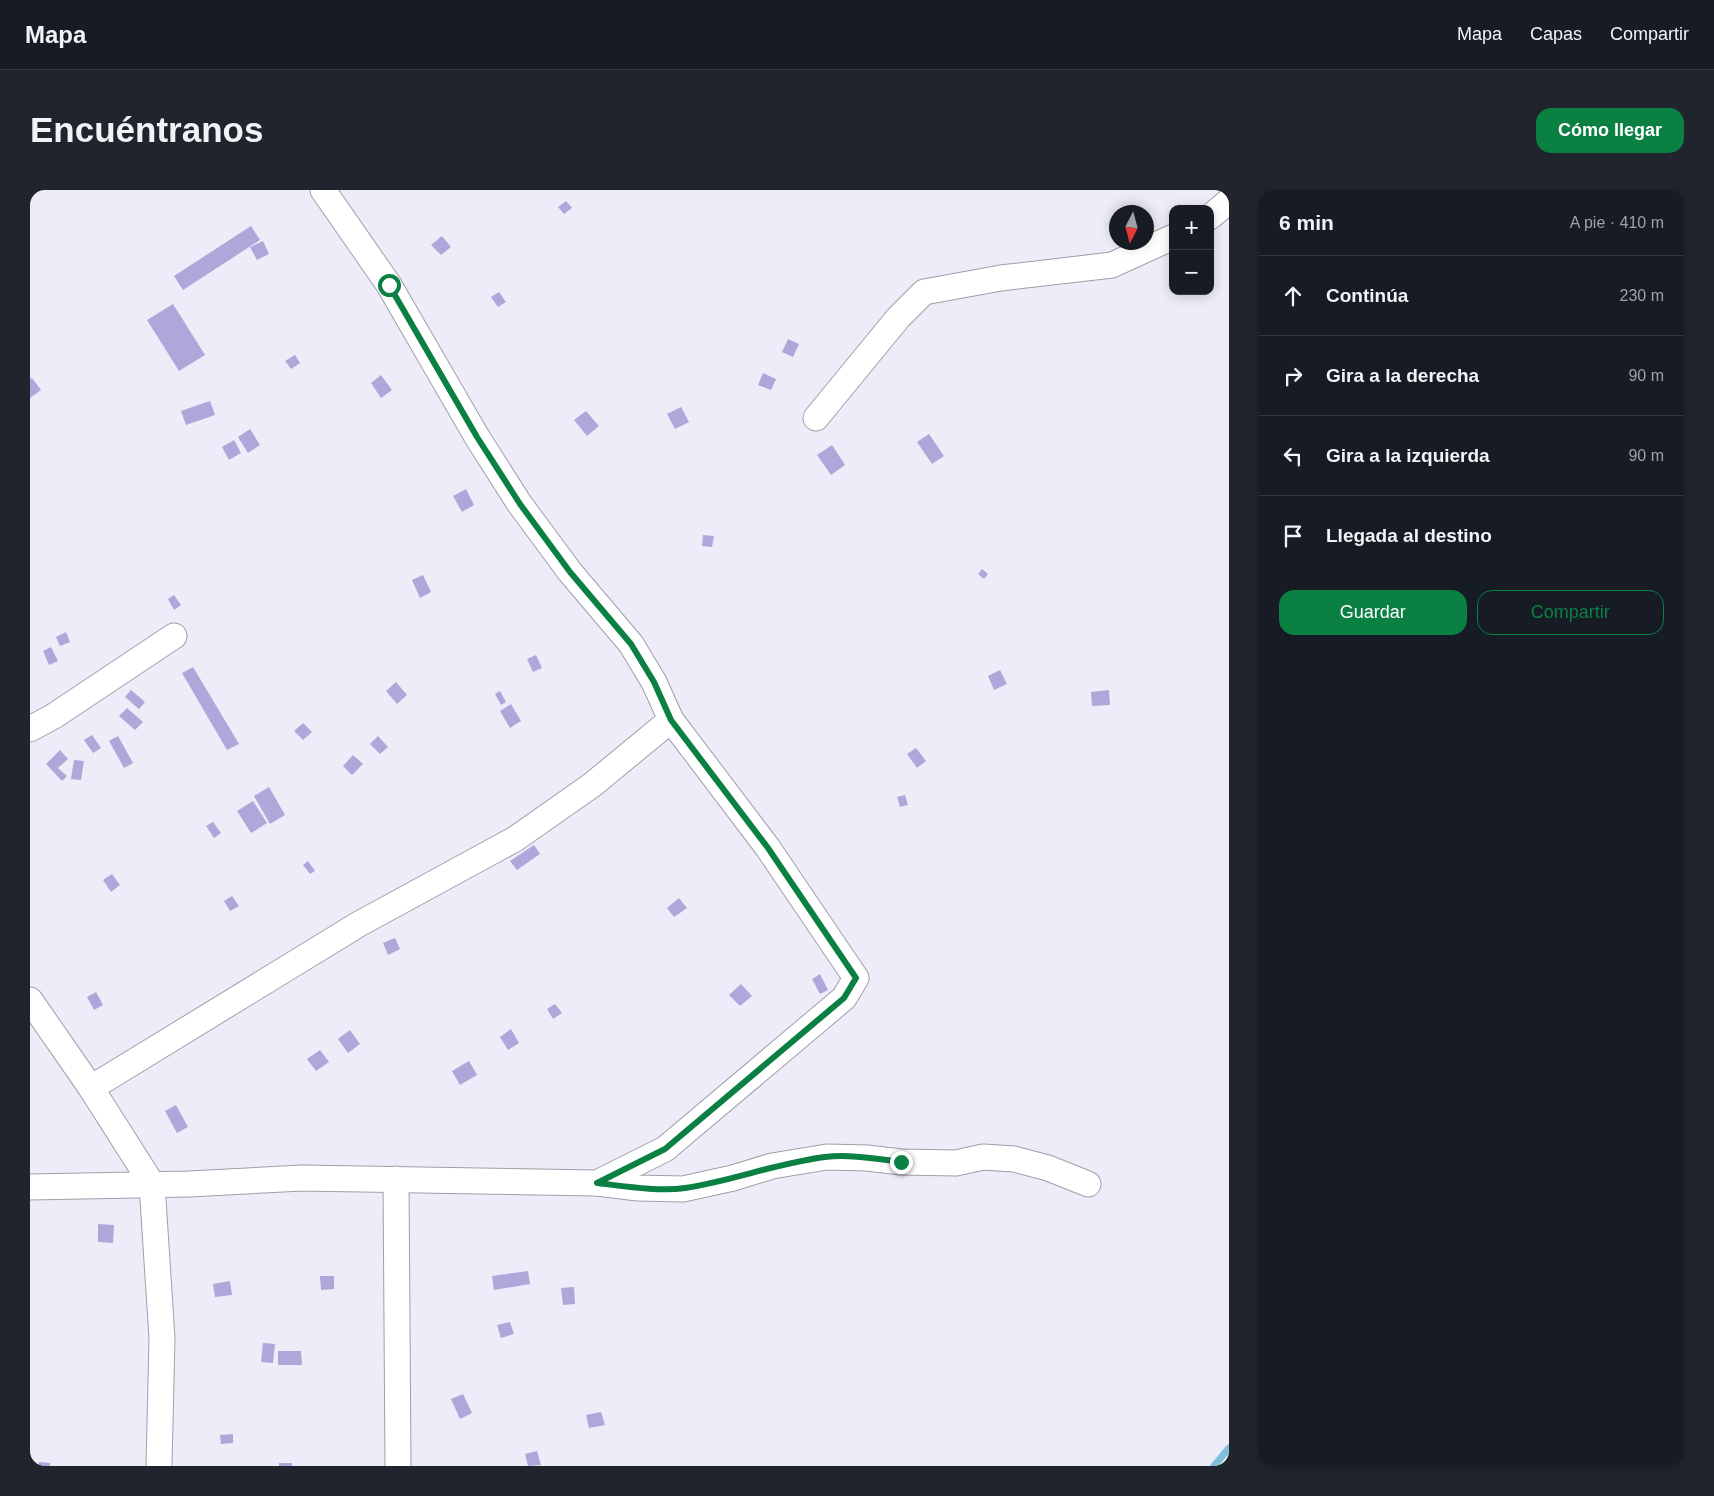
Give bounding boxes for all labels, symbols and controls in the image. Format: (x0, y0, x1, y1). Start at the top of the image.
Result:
text: Mapa (25, 21, 86, 48)
text: Mapa (1457, 24, 1502, 44)
text: Capas (1530, 24, 1582, 44)
text: Compartir (1610, 24, 1689, 44)
button: Cómo llegar (1536, 108, 1684, 153)
text: Encuéntranos (30, 110, 263, 149)
north arrow (1109, 205, 1154, 250)
map controls (1169, 205, 1214, 295)
button: + (1169, 205, 1214, 250)
text: 6 min (1279, 211, 1334, 234)
text: A pie · 410 m (1570, 214, 1664, 231)
button: − (1169, 250, 1214, 295)
route start (378, 274, 401, 297)
icon: ahead (1279, 282, 1307, 310)
text: Continúa (1326, 285, 1408, 306)
text: 230 m (1620, 287, 1664, 304)
icon: right (1279, 362, 1307, 390)
text: Gira a la derecha (1326, 365, 1479, 386)
text: 90 m (1628, 367, 1664, 384)
icon: left (1279, 442, 1307, 470)
text: Gira a la izquierda (1326, 445, 1490, 466)
text: 90 m (1628, 447, 1664, 464)
icon: arrive (1279, 522, 1307, 550)
text: Llegada al destino (1326, 525, 1492, 546)
button: Guardar (1279, 590, 1467, 635)
button: Compartir (1477, 590, 1664, 635)
route end (890, 1151, 913, 1174)

